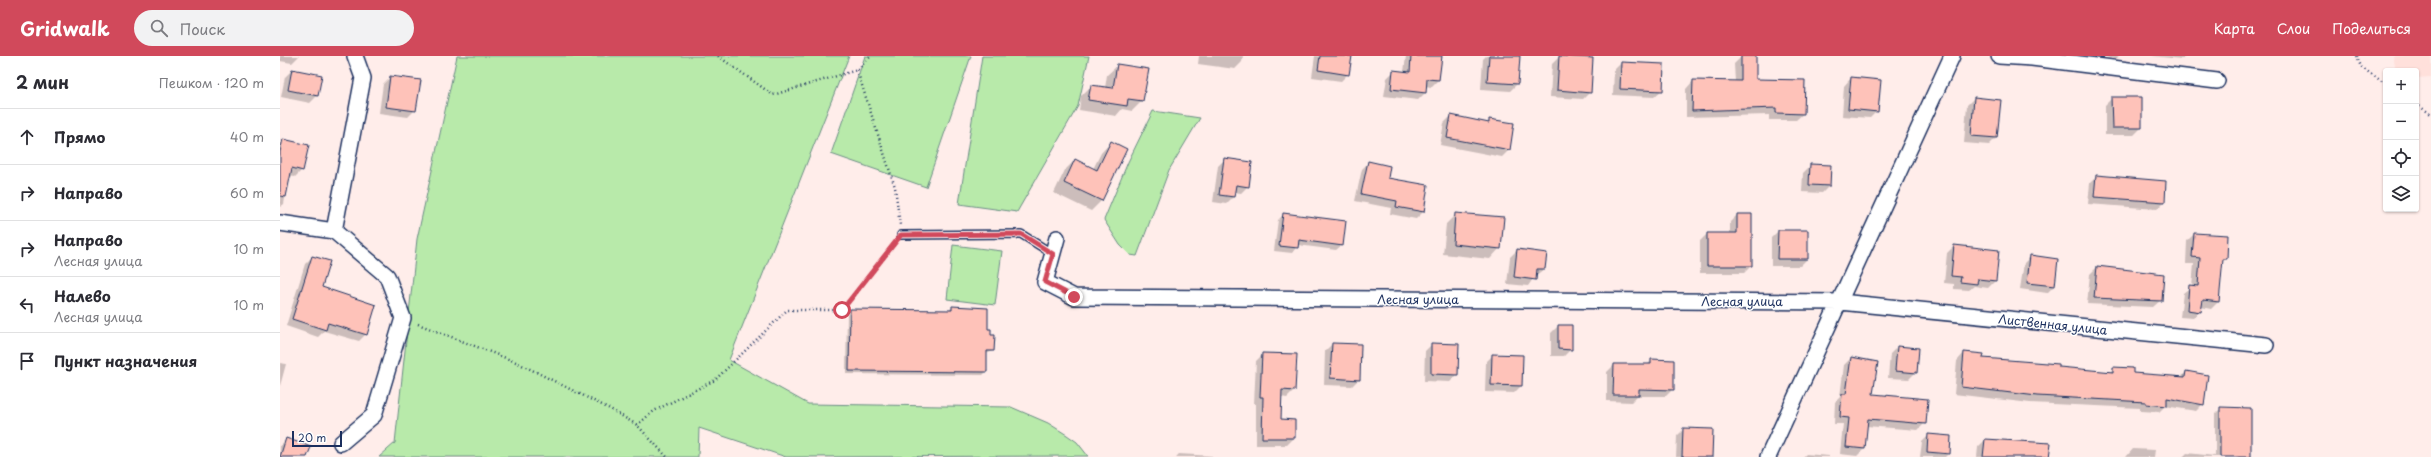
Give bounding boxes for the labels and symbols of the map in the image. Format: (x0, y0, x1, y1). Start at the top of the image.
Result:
route end (1065, 288, 1083, 306)
street label: Лесная улица (1377, 290, 1459, 308)
street label: Лесная улица (1701, 292, 1783, 310)
route start (833, 301, 851, 319)
street label: Лиственная улица (1998, 309, 2109, 339)
scale bar (292, 429, 342, 448)

